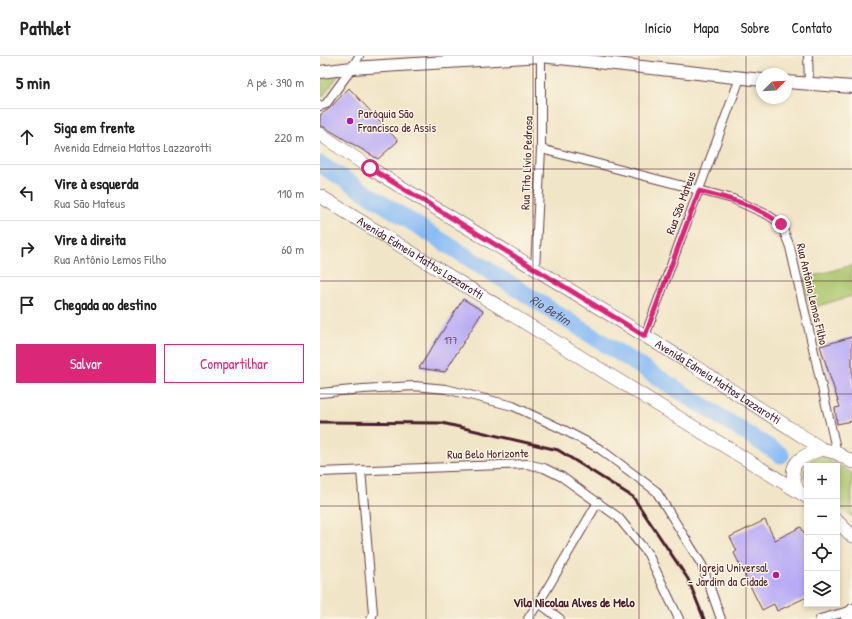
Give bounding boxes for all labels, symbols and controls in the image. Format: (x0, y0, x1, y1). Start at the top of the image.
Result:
text: Pathlet (20, 15, 70, 41)
text: Início (645, 18, 671, 37)
text: Mapa (693, 18, 719, 37)
text: Sobre (741, 18, 770, 37)
text: Contato (792, 18, 832, 37)
north arrow (756, 68, 792, 104)
text: 5 min (16, 71, 50, 94)
text: A pé · 390 m (247, 73, 304, 91)
place label: Paróquia São Francisco de Assis (357, 105, 436, 136)
street label: Rua Tito Lívio Pedrosa (516, 115, 537, 210)
marker: Paróquia São Francisco de Assis (345, 116, 355, 126)
text: Siga em frente (54, 117, 135, 138)
icon: ahead (16, 126, 38, 148)
text: 220 m (274, 128, 304, 146)
text: Avenida Edmeia Mattos Lazzarotti (54, 138, 212, 156)
route start (361, 159, 379, 177)
street label: Rua São Mateus (661, 169, 700, 237)
text: Vire à esquerda (54, 173, 138, 194)
icon: left (16, 182, 38, 204)
text: 110 m (277, 184, 304, 202)
text: Rua São Mateus (54, 194, 125, 212)
street label: Avenida Edmeia Mattos Lazzarotti (354, 212, 487, 303)
route end (772, 215, 790, 233)
text: Vire à direita (54, 229, 126, 250)
icon: right (16, 238, 38, 260)
text: 60 m (281, 240, 304, 258)
street label: Rua Antônio Lemos Filho (793, 242, 832, 346)
text: Rua Antônio Lemos Filho (54, 250, 166, 268)
water label: Rio Betim (527, 290, 576, 330)
icon: arrive (16, 294, 38, 316)
text: Chegada ao destino (54, 294, 157, 315)
house number: 177 (444, 334, 458, 347)
street label: Avenida Edmeia Mattos Lazzarotti (652, 335, 784, 428)
button: Salvar (16, 344, 156, 383)
button: Compartilhar (164, 344, 304, 383)
street label: Rua Belo Horizonte (447, 444, 529, 463)
map controls (804, 463, 840, 607)
button: + (804, 463, 840, 499)
button: − (804, 499, 840, 535)
button: locate (804, 535, 840, 571)
place label: Igreja Universal - Jardim da Cidade (688, 559, 769, 590)
marker: Igreja Universal - Jardim da Cidade (771, 570, 781, 580)
button: layers (804, 571, 840, 607)
district label: Vila Nicolau Alves de Melo (513, 593, 636, 611)

